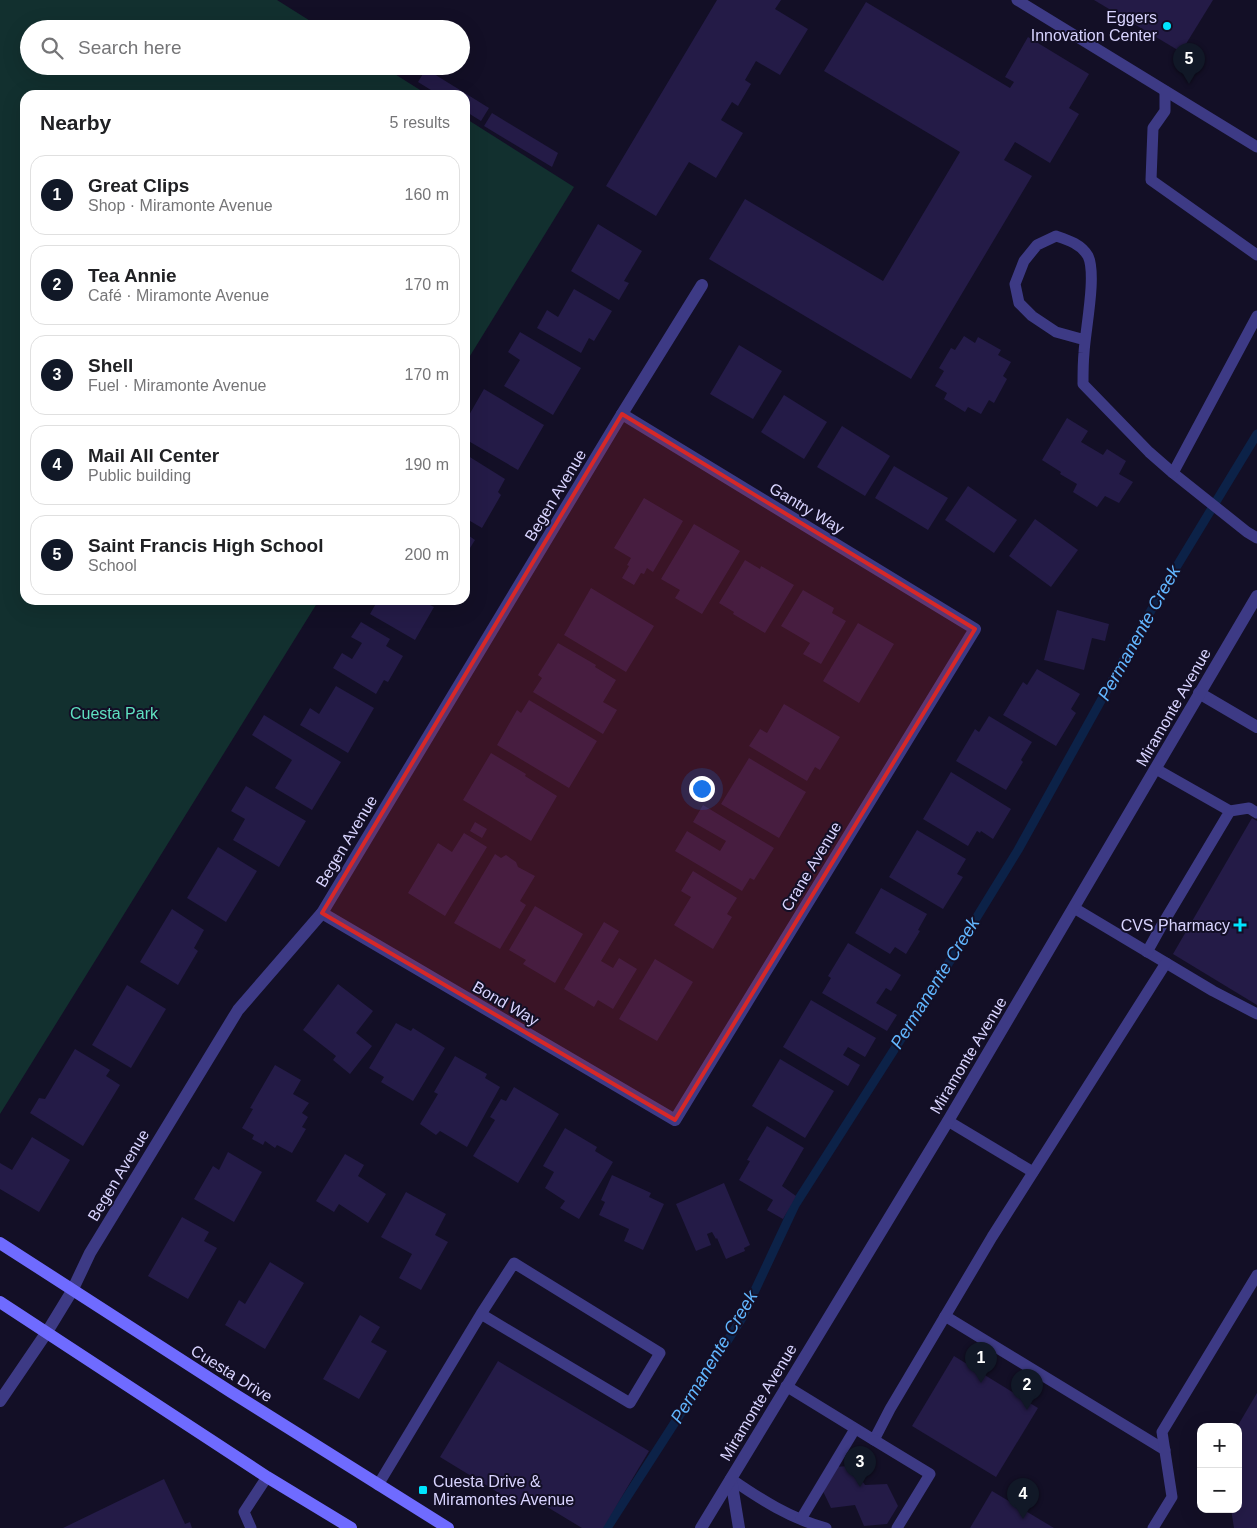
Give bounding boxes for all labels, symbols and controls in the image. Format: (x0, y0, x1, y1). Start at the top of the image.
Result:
place label: Eggers Innovation Center (1031, 9, 1158, 44)
search box (20, 20, 470, 75)
marker: Eggers Innovation Center (1161, 20, 1173, 32)
icon: search (38, 34, 66, 62)
text: Search here (78, 37, 182, 58)
pin: 5 (1173, 43, 1205, 84)
text: Nearby (40, 111, 111, 134)
text: 5 results (390, 114, 450, 131)
text: Great Clips (88, 175, 189, 196)
text: 1 (53, 186, 61, 203)
text: 160 m (405, 186, 449, 203)
text: Shop · Miramonte Avenue (88, 197, 273, 214)
text: Tea Annie (88, 265, 177, 286)
text: 2 (53, 276, 61, 293)
text: 170 m (405, 276, 449, 293)
text: Café · Miramonte Avenue (88, 287, 269, 304)
text: Shell (88, 355, 133, 376)
text: 3 (53, 366, 61, 383)
text: 170 m (405, 366, 449, 383)
text: Fuel · Miramonte Avenue (88, 377, 266, 394)
text: Mail All Center (88, 445, 219, 466)
street label: Begen Avenue (521, 446, 589, 544)
text: 4 (53, 456, 61, 473)
text: 190 m (405, 456, 449, 473)
text: Public building (88, 467, 191, 484)
street label: Gantry Way (766, 480, 847, 537)
text: Saint Francis High School (88, 535, 323, 556)
text: 5 (53, 546, 61, 563)
text: 200 m (405, 546, 449, 563)
text: School (88, 557, 137, 574)
water label: Permanente Creek (1094, 561, 1185, 704)
street label: Miramonte Avenue (1133, 645, 1214, 769)
park label: Cuesta Park (70, 705, 159, 722)
your location (689, 776, 715, 802)
street label: Begen Avenue (312, 792, 380, 890)
street label: Crane Avenue (778, 818, 845, 914)
water label: Permanente Creek (886, 913, 984, 1052)
place label: CVS Pharmacy (1121, 917, 1230, 934)
marker: CVS Pharmacy (1234, 919, 1246, 931)
street label: Bond Way (470, 978, 542, 1029)
street label: Miramonte Avenue (927, 994, 1010, 1117)
street label: Begen Avenue (84, 1126, 152, 1224)
water label: Permanente Creek (667, 1286, 762, 1427)
street label: Miramonte Avenue (717, 1341, 800, 1464)
street label: Cuesta Drive (188, 1342, 276, 1405)
pin: 1 (965, 1342, 997, 1383)
pin: 2 (1011, 1369, 1043, 1410)
map controls (1197, 1423, 1242, 1513)
button: + (1197, 1423, 1242, 1468)
pin: 3 (844, 1446, 876, 1487)
button: − (1197, 1468, 1242, 1513)
place label: Cuesta Drive & Miramontes Avenue (433, 1473, 574, 1508)
pin: 4 (1007, 1478, 1039, 1519)
marker: Cuesta Drive & Miramontes Avenue (417, 1484, 429, 1496)

